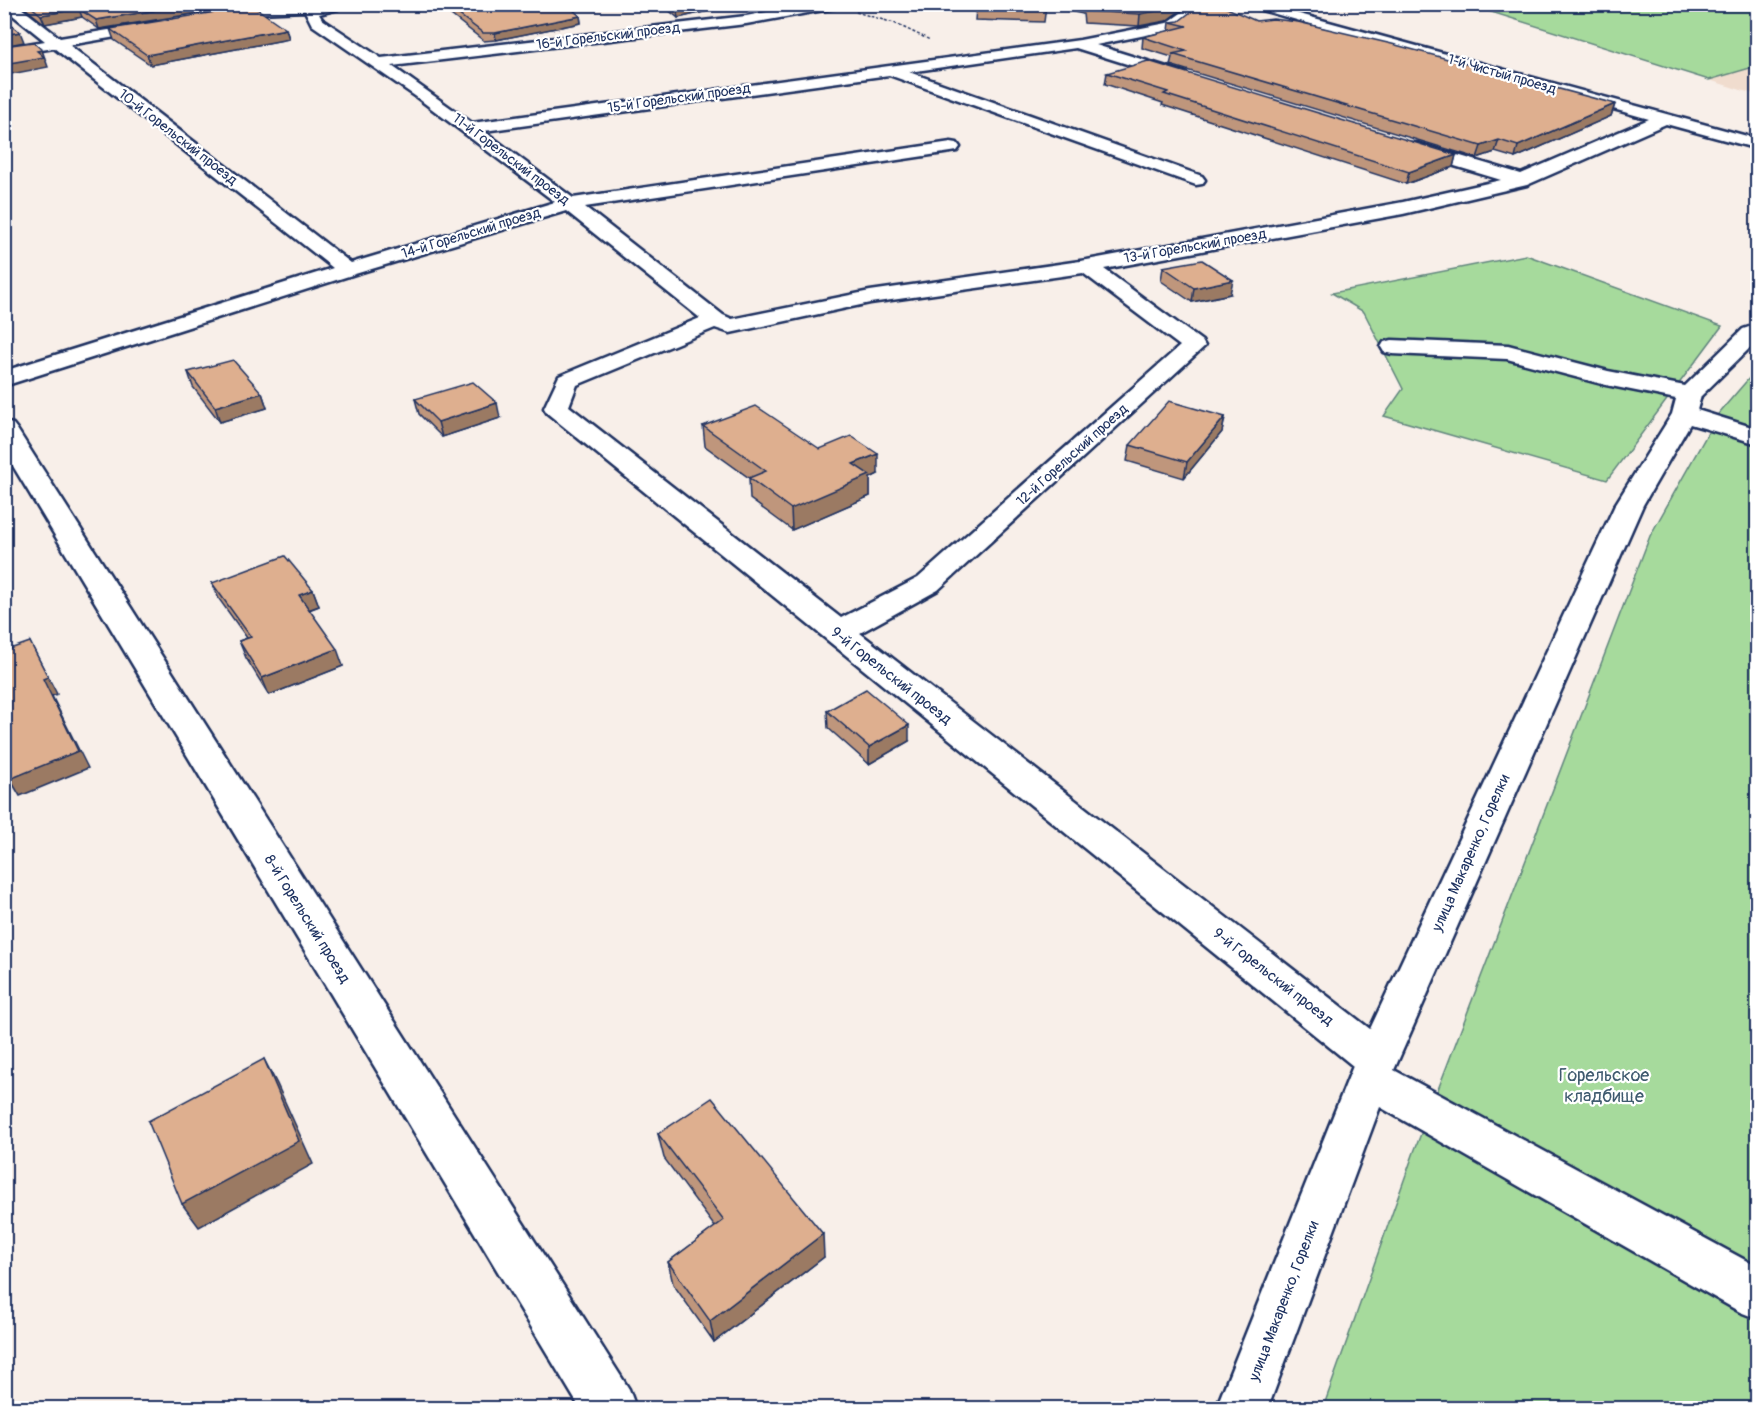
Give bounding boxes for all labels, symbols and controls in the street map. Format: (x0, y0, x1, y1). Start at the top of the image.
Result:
street label: 16-й Горельский проезд (535, 19, 681, 53)
street label: 1-й Чистый проезд (1446, 50, 1559, 98)
street label: 15-й Горельский проезд (607, 79, 752, 116)
street label: 10-й Горельский проезд (115, 85, 241, 189)
street label: 11-й Горельский проезд (449, 110, 573, 209)
street label: 14-й Горельский проезд (399, 204, 543, 262)
street label: 13-й Горельский проезд (1123, 225, 1268, 267)
street label: 12-й Горельский проезд (1013, 400, 1132, 510)
street label: 9-й Горельский проезд (827, 623, 955, 729)
street label: улица Макаренко, Горелки (1427, 771, 1514, 935)
street label: 8-й Горельский проезд (260, 851, 354, 987)
street label: 9-й Горельский проезд (1209, 924, 1337, 1030)
park label: Горельское кладбище (1559, 1064, 1649, 1108)
street label: улица Макаренко, Горелки (1244, 1218, 1323, 1385)

